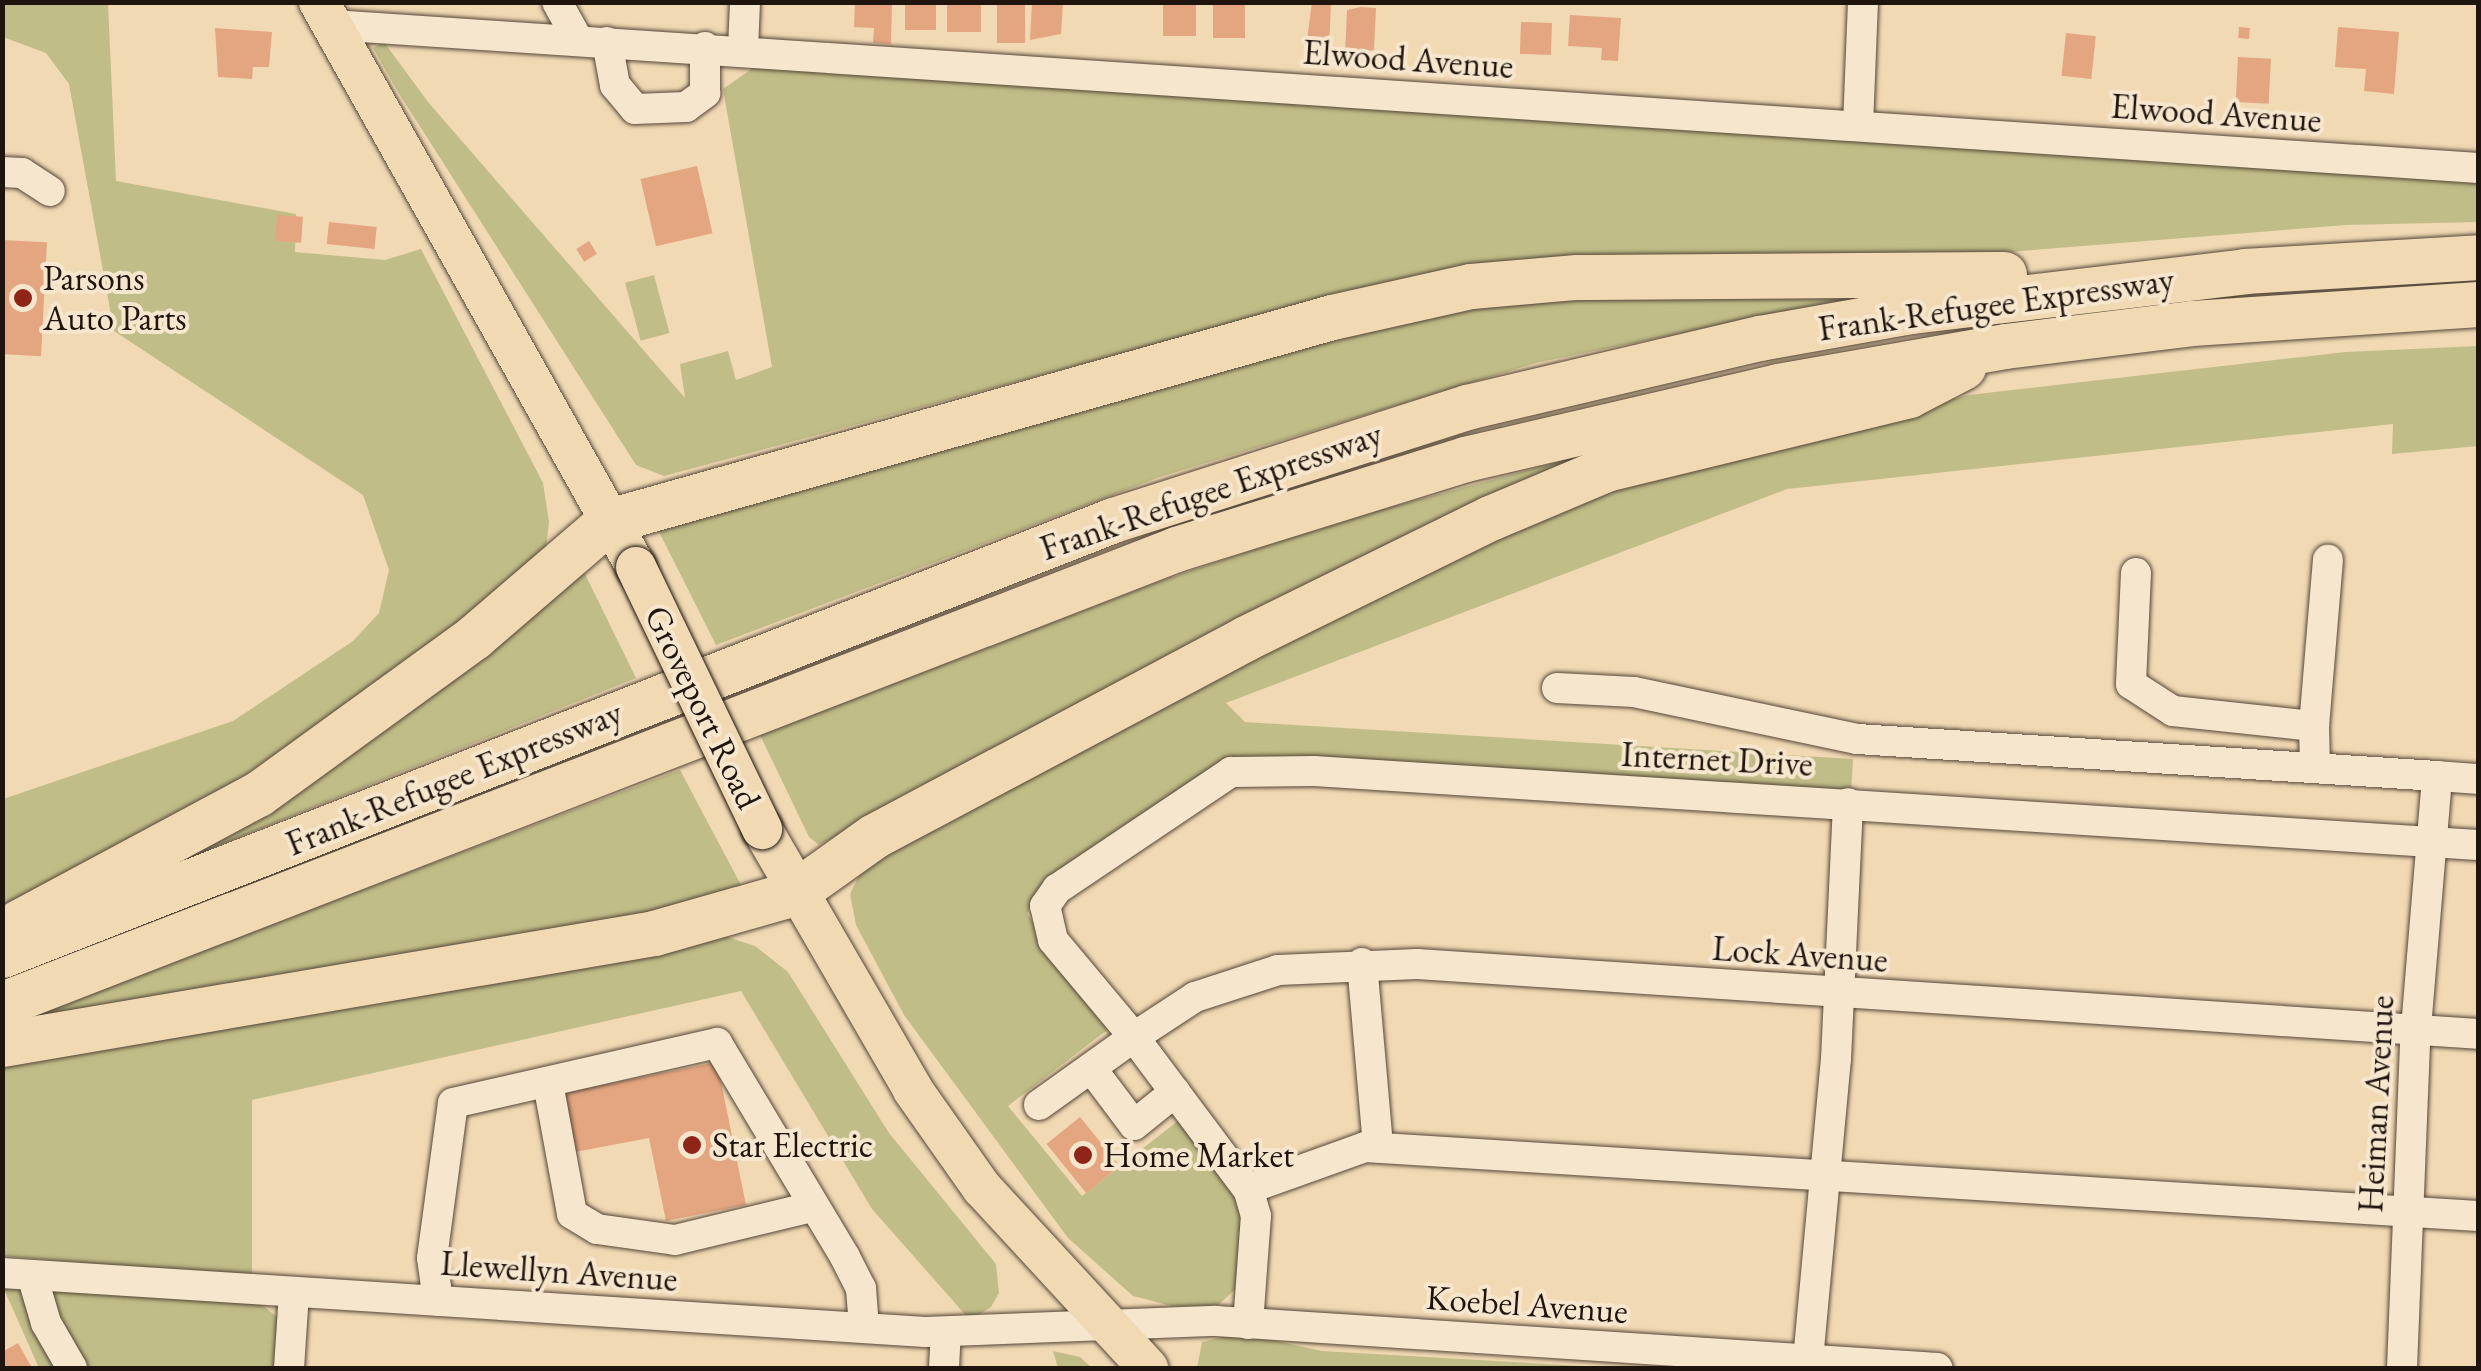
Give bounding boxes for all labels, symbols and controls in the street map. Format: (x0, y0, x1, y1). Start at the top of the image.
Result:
street label: Elwood Avenue (1301, 31, 1515, 87)
street label: Elwood Avenue (2109, 85, 2323, 141)
place label: Parsons Auto Parts (43, 257, 186, 339)
street label: Frank-Refugee Expressway (1815, 258, 2177, 350)
marker: Parsons Auto Parts (12, 287, 34, 309)
street label: Frank-Refugee Expressway (1035, 413, 1387, 569)
street label: Groveport Road (636, 599, 770, 815)
street label: Frank-Refugee Expressway (280, 691, 628, 865)
street label: Internet Drive (1620, 733, 1814, 785)
street label: Lock Avenue (1711, 927, 1889, 981)
street label: Heiman Avenue (2349, 994, 2403, 1214)
place label: Star Electric (712, 1124, 873, 1166)
marker: Star Electric (681, 1134, 703, 1156)
place label: Home Market (1103, 1134, 1294, 1176)
marker: Home Market (1072, 1144, 1094, 1166)
street label: Llewellyn Avenue (439, 1242, 679, 1300)
street label: Koebel Avenue (1425, 1276, 1629, 1332)

